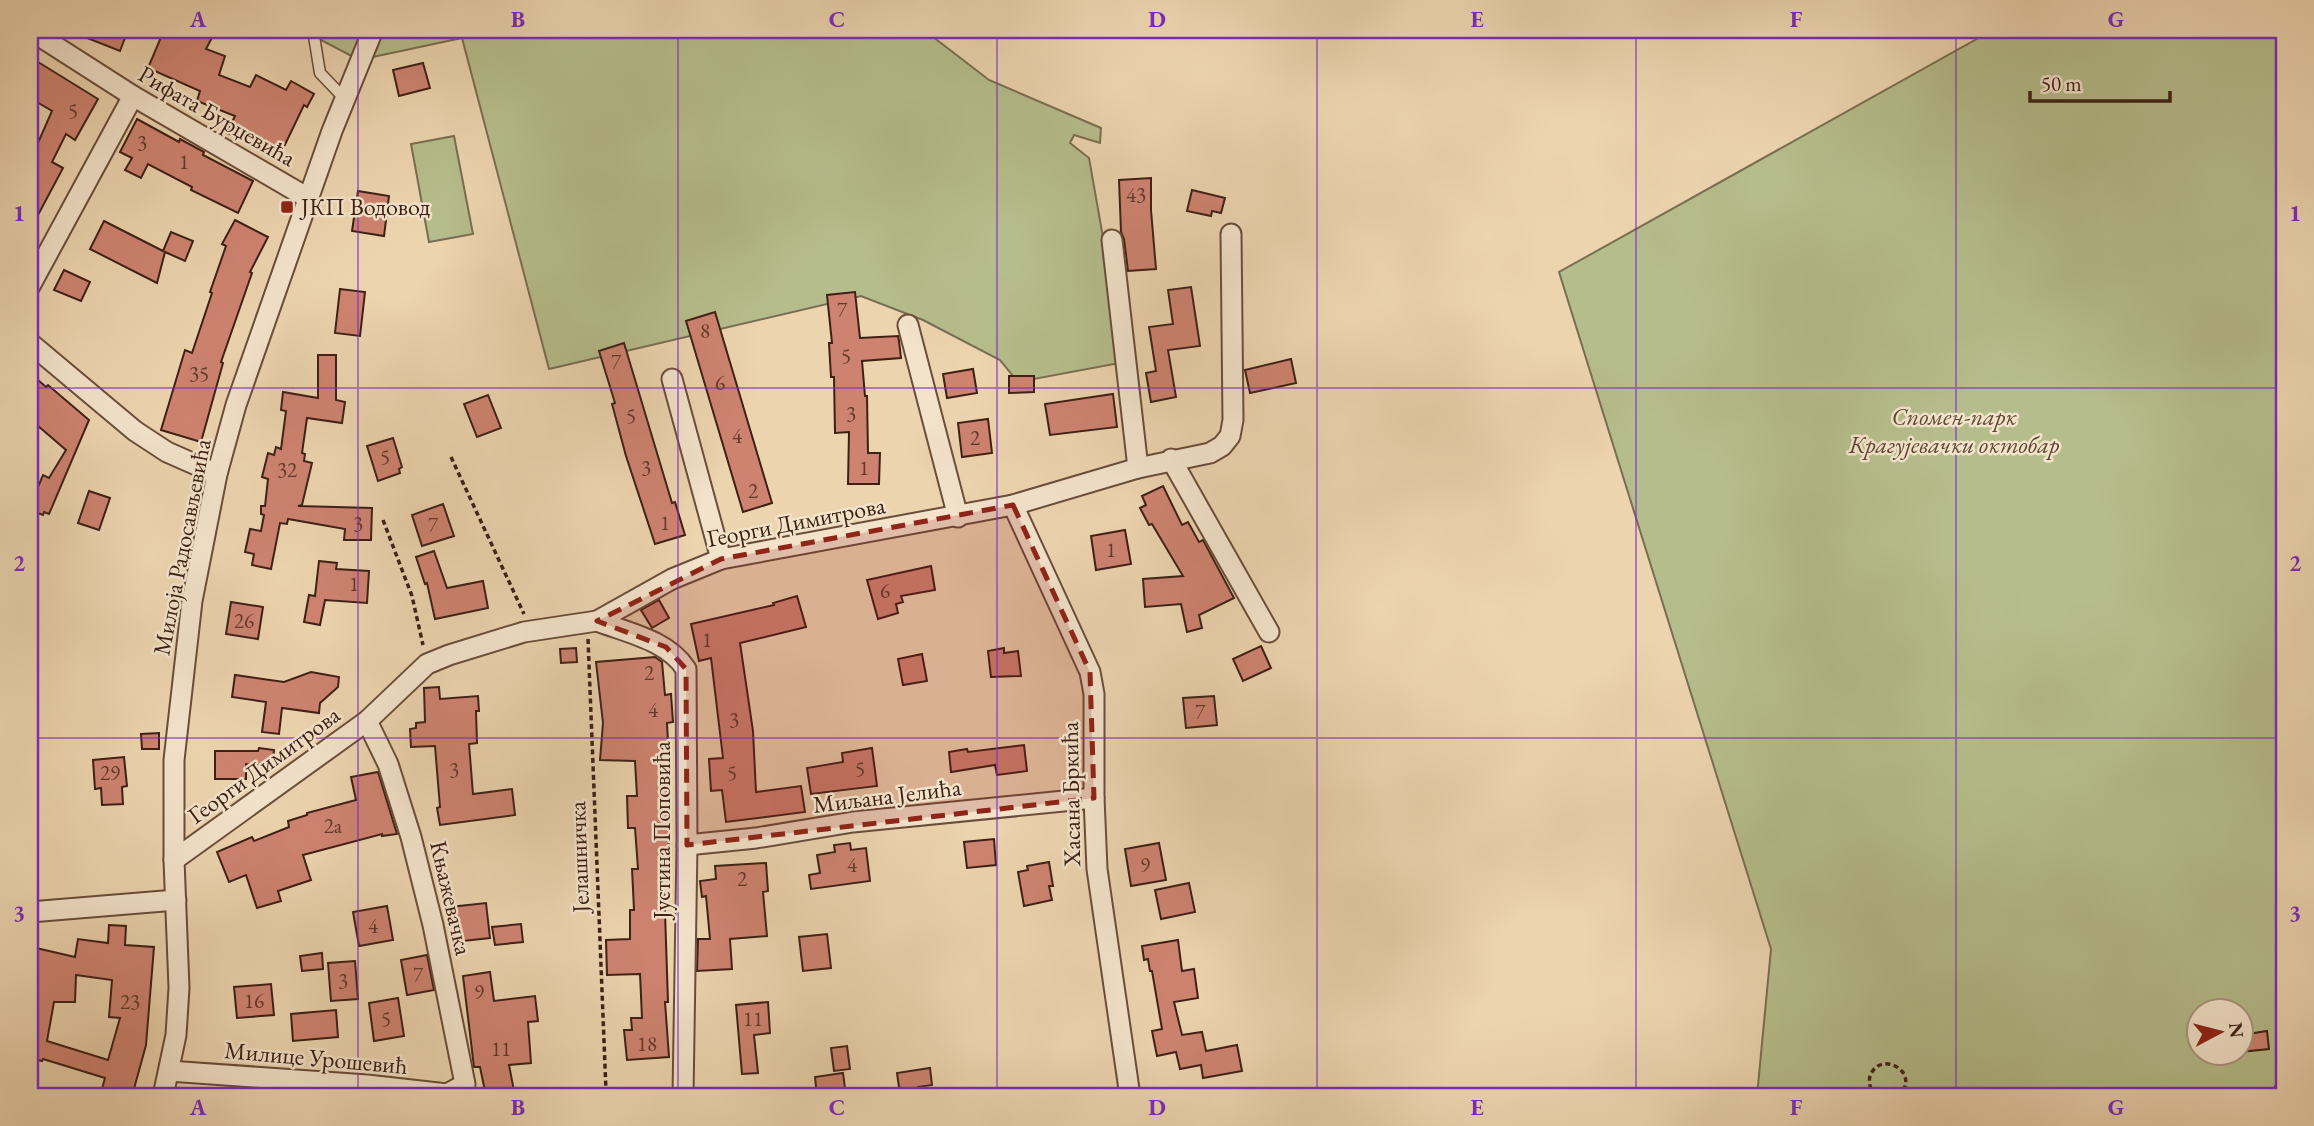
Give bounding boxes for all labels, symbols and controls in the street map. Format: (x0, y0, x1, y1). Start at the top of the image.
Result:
text: A (189, 4, 207, 34)
text: B (511, 4, 525, 34)
text: C (829, 4, 845, 34)
text: D (1148, 4, 1166, 34)
text: E (1470, 4, 1484, 34)
text: F (1790, 4, 1803, 34)
text: G (2108, 4, 2124, 34)
street label: Рифата Бурџевића (133, 58, 302, 173)
scale bar (2030, 60, 2170, 104)
text: 50 m (2041, 70, 2082, 97)
house number: 5 (68, 97, 78, 124)
house number: 3 (137, 129, 147, 156)
house number: 1 (179, 148, 189, 175)
house number: 43 (1126, 181, 1146, 208)
place label: ЈКП Водовод (299, 191, 430, 222)
text: 1 (13, 198, 25, 228)
text: 1 (2289, 198, 2301, 228)
marker: ЈКП Водовод (279, 199, 295, 215)
house number: 7 (837, 296, 848, 323)
house number: 8 (700, 317, 710, 344)
house number: 5 (841, 342, 851, 369)
house number: 7 (611, 348, 622, 375)
house number: 35 (189, 360, 209, 387)
house number: 6 (715, 369, 725, 396)
house number: 3 (846, 400, 856, 427)
park label: Спомен-парк Крагујевачки октобар (1848, 401, 2060, 460)
house number: 5 (626, 402, 636, 429)
house number: 4 (732, 422, 743, 449)
house number: 2 (970, 424, 980, 451)
street label: Милоја Радосављевића (145, 436, 218, 658)
house number: 5 (380, 443, 390, 470)
house number: 3 (641, 454, 651, 481)
house number: 1 (859, 454, 869, 481)
house number: 32 (277, 456, 297, 483)
house number: 2 (748, 477, 758, 504)
street label: Георги Димитрова (704, 489, 888, 554)
house number: 1 (660, 509, 670, 536)
house number: 3 (353, 510, 363, 537)
house number: 7 (428, 511, 439, 538)
house number: 1 (1106, 536, 1116, 563)
text: 2 (13, 548, 25, 578)
text: 2 (2289, 548, 2301, 578)
house number: 1 (349, 570, 359, 597)
house number: 6 (880, 577, 890, 604)
house number: 26 (234, 607, 254, 634)
house number: 1 (702, 626, 712, 653)
house number: 2 (644, 659, 654, 686)
house number: 4 (648, 696, 659, 723)
house number: 7 (1195, 698, 1206, 725)
street label: Георги Димитрова (181, 699, 346, 830)
house number: 3 (729, 706, 739, 733)
street label: Хасана Бркића (1054, 721, 1087, 868)
street label: Јустина Поповића (646, 741, 677, 921)
house number: 5 (855, 755, 865, 782)
house number: 3 (449, 756, 459, 783)
house number: 29 (100, 759, 120, 786)
house number: 5 (727, 759, 737, 786)
street label: Миљана Јелића (811, 771, 963, 820)
street label: Јелашничка (561, 800, 596, 915)
house number: 2a (324, 812, 343, 839)
street label: Књажевачка (423, 838, 480, 959)
house number: 4 (847, 851, 858, 878)
house number: 9 (1140, 851, 1150, 878)
house number: 2 (737, 865, 747, 892)
text: 3 (13, 898, 25, 928)
text: 3 (2289, 898, 2301, 928)
house number: 4 (368, 912, 379, 939)
house number: 7 (413, 961, 424, 988)
house number: 3 (338, 967, 348, 994)
house number: 9 (474, 978, 484, 1005)
house number: 16 (244, 987, 264, 1014)
house number: 23 (120, 988, 140, 1015)
north arrow (2184, 996, 2254, 1066)
house number: 5 (381, 1005, 391, 1032)
house number: 11 (743, 1005, 763, 1032)
text: N (2223, 1021, 2250, 1040)
house number: 18 (637, 1030, 657, 1057)
street label: Милице Урошевић (223, 1034, 409, 1081)
house number: 11 (491, 1035, 511, 1062)
text: A (189, 1092, 207, 1122)
text: B (511, 1092, 525, 1122)
text: C (829, 1092, 845, 1122)
text: D (1148, 1092, 1166, 1122)
text: E (1470, 1092, 1484, 1122)
text: F (1790, 1092, 1803, 1122)
text: G (2108, 1092, 2124, 1122)

